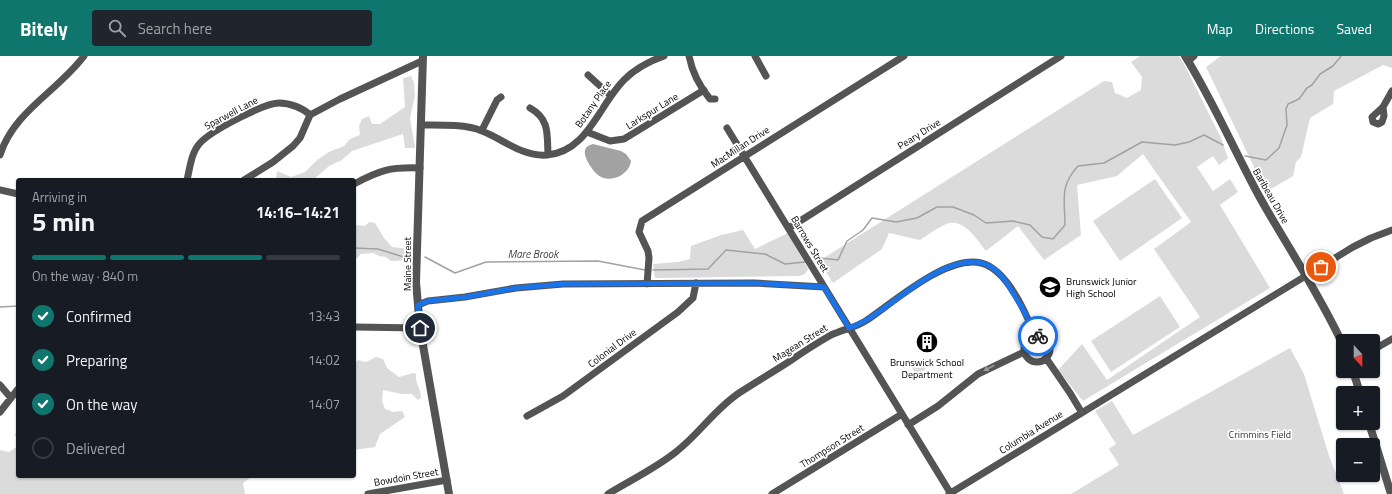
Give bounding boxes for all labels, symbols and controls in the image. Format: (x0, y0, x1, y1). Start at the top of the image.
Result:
search box (92, 10, 372, 46)
text: Bitely (20, 14, 68, 43)
icon: search (106, 17, 128, 39)
text: Search here (138, 17, 212, 40)
text: Map (1207, 18, 1233, 39)
text: Directions (1255, 18, 1314, 39)
text: Saved (1336, 18, 1372, 39)
street label: Botany Place (571, 77, 615, 131)
street label: Larkspur Lane (623, 89, 681, 133)
street label: Sparwell Lane (202, 93, 260, 133)
street label: Peary Drive (895, 115, 943, 153)
street label: MacMillan Drive (708, 122, 772, 172)
street label: Baribeau Drive (1249, 166, 1293, 226)
text: Arriving in (32, 187, 87, 207)
text: 14:16–14:21 (256, 201, 340, 224)
text: 5 min (32, 202, 95, 241)
street label: Barrows Street (787, 213, 833, 275)
street label: Maine Street (400, 237, 415, 291)
water label: Mare Brook (508, 246, 559, 262)
pin (1304, 250, 1338, 284)
icon: bag (1310, 256, 1332, 278)
text: On the way · 840 m (32, 266, 138, 286)
school or university icon: Brunswick Junior High School (1037, 274, 1063, 300)
place label: Brunswick Junior High School (1066, 274, 1137, 301)
icon: check (32, 305, 54, 327)
text: Confirmed (66, 305, 131, 328)
text: 13:43 (308, 306, 340, 326)
pin (403, 311, 437, 345)
courier (1018, 316, 1058, 356)
icon: home (409, 317, 431, 339)
street label: Magean Street (770, 320, 831, 366)
street label: Colonial Drive (585, 325, 639, 371)
icon: bike (1027, 325, 1049, 347)
building icon: Brunswick School Department (914, 329, 940, 355)
north arrow (1336, 334, 1380, 378)
map controls (1336, 334, 1380, 482)
icon: check (32, 349, 54, 371)
text: Preparing (66, 349, 127, 372)
text: 14:02 (308, 350, 340, 370)
place label: Brunswick School Department (890, 355, 964, 382)
one-way arrow (983, 365, 995, 372)
button: + (1336, 386, 1380, 430)
icon: check (32, 393, 54, 415)
text: On the way (66, 393, 138, 416)
text: 14:07 (308, 394, 340, 414)
street label: Columbia Avenue (996, 406, 1066, 458)
street label: Thompson Street (797, 420, 867, 472)
park label: Crimmins Field (1229, 427, 1291, 442)
text: Delivered (66, 437, 125, 460)
button: − (1336, 438, 1380, 482)
street label: Bowdoin Street (373, 464, 440, 490)

